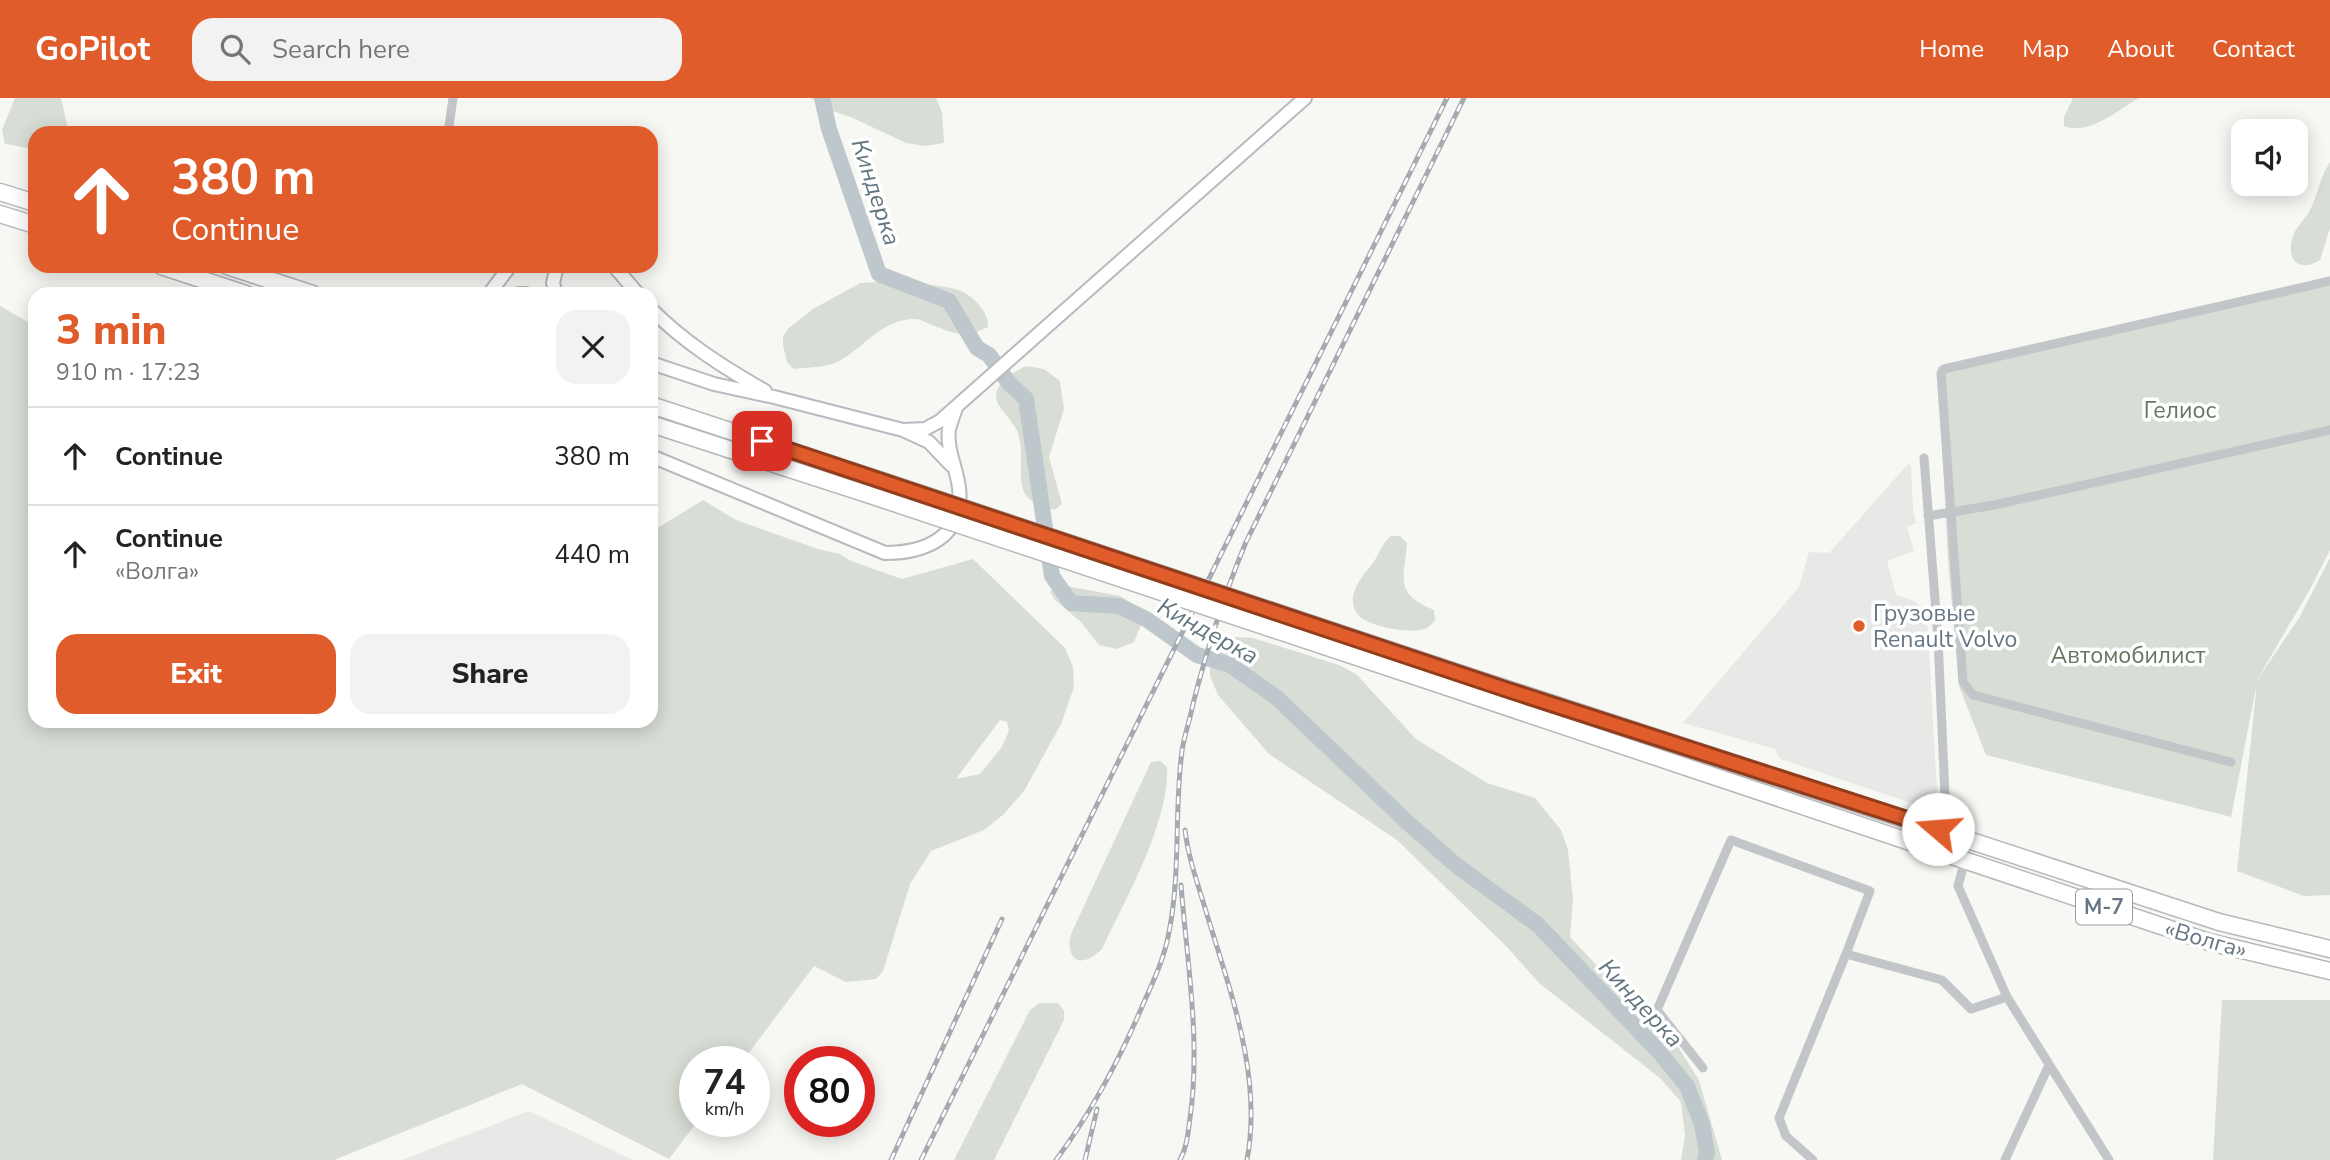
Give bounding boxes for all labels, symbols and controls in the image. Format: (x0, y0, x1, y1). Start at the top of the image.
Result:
search box (192, 18, 682, 81)
text: GoPilot (35, 27, 150, 72)
icon: search (216, 30, 254, 68)
text: Search here (272, 32, 410, 67)
text: Home (1919, 33, 1984, 65)
text: Map (2022, 33, 2069, 65)
text: About (2107, 33, 2174, 65)
text: Contact (2212, 33, 2295, 65)
map controls (2231, 119, 2308, 196)
button: sound (2231, 119, 2308, 196)
water label: Киндерка (844, 135, 908, 249)
text: 380 m (171, 144, 315, 211)
icon: ahead (56, 154, 147, 245)
text: Continue (171, 208, 299, 251)
text: 3 min (56, 302, 166, 359)
button: close (556, 310, 630, 384)
text: 910 m · 17:23 (56, 357, 201, 388)
park label: Гелиос (2144, 395, 2216, 426)
pin (732, 411, 792, 471)
icon: arrive (743, 422, 781, 460)
icon: ahead (56, 437, 94, 475)
text: Continue (115, 439, 223, 474)
text: 380 m (554, 439, 630, 474)
text: Continue (115, 521, 223, 556)
icon: ahead (56, 535, 94, 573)
text: 440 m (554, 537, 630, 572)
text: «Волга» (115, 556, 199, 587)
water label: Киндерка (1152, 590, 1264, 672)
place label: Грузовые Renault Volvo (1873, 598, 2017, 655)
marker: Грузовые Renault Volvo (1851, 618, 1867, 634)
button: Exit (56, 634, 336, 714)
button: Share (350, 634, 630, 714)
park label: Автомобилист (2050, 640, 2206, 671)
position arrow (1901, 792, 1975, 866)
road number: М-7 (2076, 890, 2132, 924)
street label: «Волга» (2161, 913, 2251, 966)
water label: Киндерка (1592, 952, 1690, 1054)
speed limit sign: 80 (784, 1046, 875, 1137)
text: 74 (703, 1059, 746, 1106)
text: km/h (705, 1097, 744, 1121)

